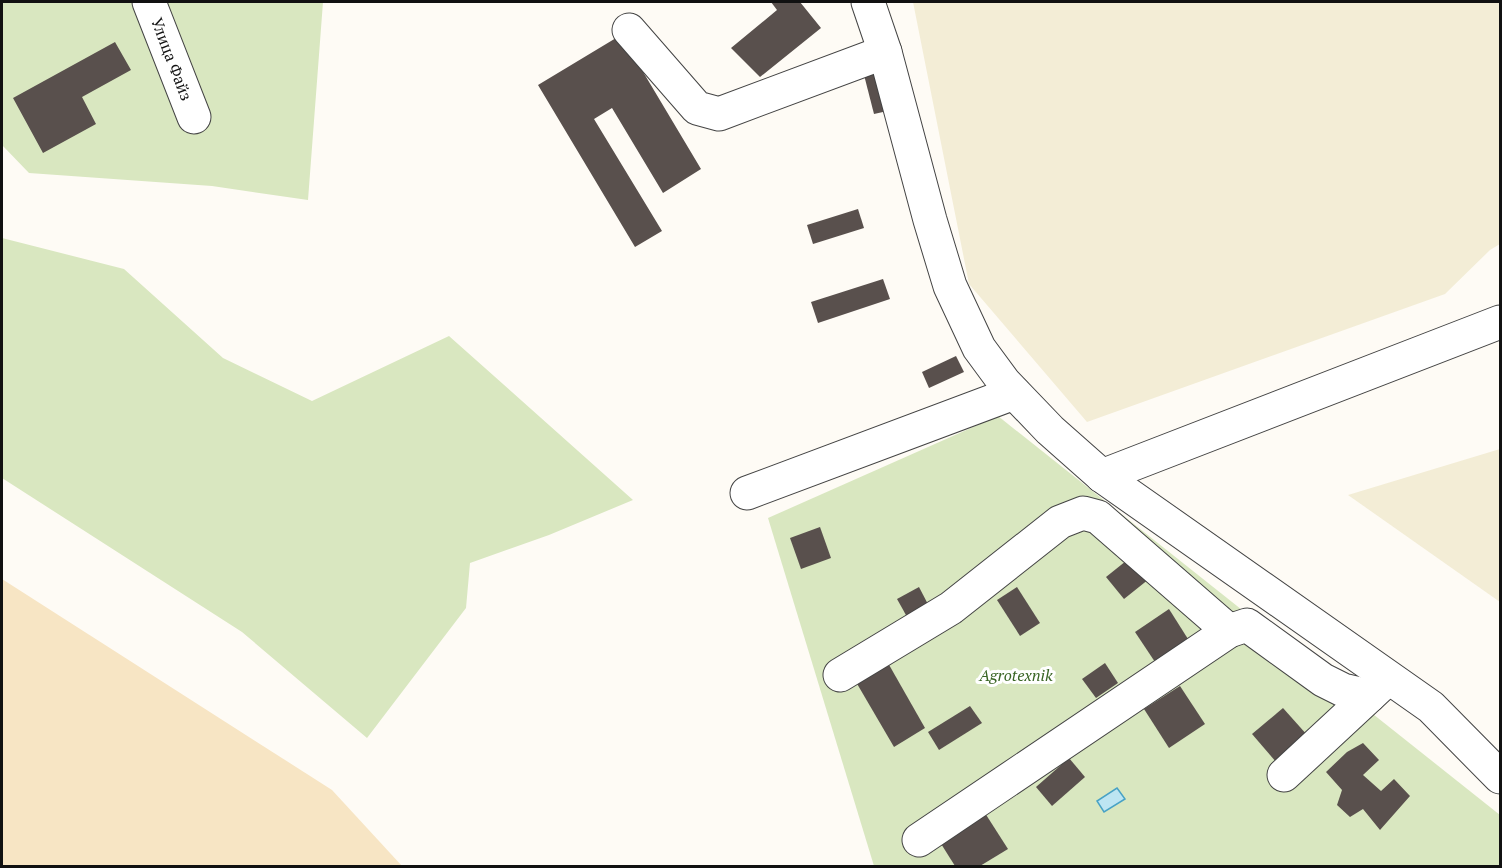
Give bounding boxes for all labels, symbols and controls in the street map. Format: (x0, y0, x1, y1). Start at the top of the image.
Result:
street label: Улица Файз (146, 14, 198, 104)
park label: Agrotexnik (978, 664, 1053, 686)

